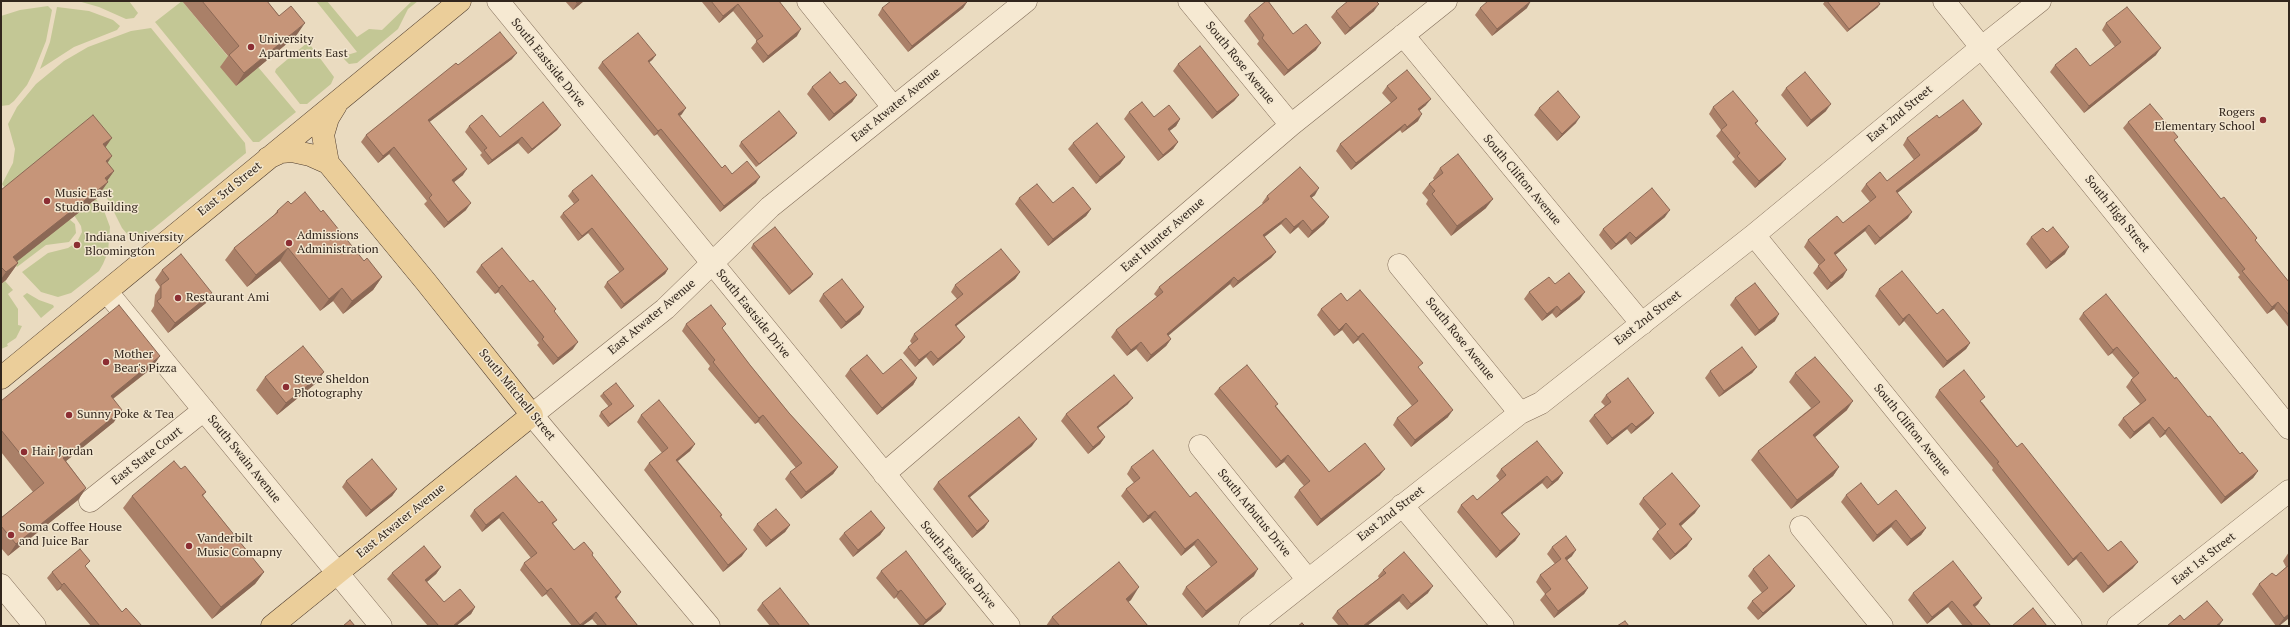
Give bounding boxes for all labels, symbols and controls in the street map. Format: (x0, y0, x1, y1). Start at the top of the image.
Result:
street label: South Eastside Drive (508, 16, 588, 110)
street label: South Rose Avenue (1202, 19, 1278, 107)
place label: University Apartments East (259, 33, 348, 61)
marker: University Apartments East (246, 42, 256, 52)
street label: East Atwater Avenue (849, 65, 943, 145)
street label: East 2nd Street (1864, 83, 1936, 145)
place label: Rogers Elementary School (2155, 106, 2255, 134)
marker: Rogers Elementary School (2258, 115, 2268, 125)
street label: South Clifton Avenue (1480, 132, 1564, 228)
street label: East 3rd Street (195, 159, 265, 219)
street label: South High Street (2082, 173, 2152, 255)
place label: Music East Studio Building (55, 187, 138, 215)
street label: East Hunter Avenue (1118, 195, 1208, 275)
marker: Music East Studio Building (42, 196, 52, 206)
place label: Admissions Administration (297, 229, 379, 257)
place label: Indiana University Bloomington (85, 231, 183, 259)
marker: Admissions Administration (284, 238, 294, 248)
marker: Indiana University Bloomington (72, 240, 82, 250)
street label: South Eastside Drive (713, 267, 793, 361)
street label: East Atwater Avenue (605, 276, 699, 358)
street label: East 2nd Street (1612, 287, 1684, 349)
place label: Restaurant Ami (186, 291, 269, 305)
marker: Restaurant Ami (173, 293, 183, 303)
street label: South Rose Avenue (1422, 295, 1498, 383)
street label: South Mitchell Street (476, 346, 558, 444)
place label: Mother Bear's Pizza (114, 348, 177, 376)
marker: Mother Bear's Pizza (101, 357, 111, 367)
place label: Steve Sheldon Photography (294, 373, 369, 401)
street label: South Clifton Avenue (1871, 381, 1953, 479)
marker: Steve Sheldon Photography (281, 382, 291, 392)
place label: Sunny Poke & Tea (77, 408, 174, 422)
marker: Sunny Poke & Tea (64, 410, 74, 420)
street label: South Swain Avenue (204, 412, 284, 506)
street label: East State Court (109, 424, 185, 488)
place label: Hair Jordan (32, 445, 93, 459)
marker: Hair Jordan (19, 447, 29, 457)
street label: South Arbutus Drive (1214, 466, 1294, 560)
street label: East Atwater Avenue (354, 481, 448, 561)
street label: East 2nd Street (1355, 483, 1427, 545)
street label: South Eastside Drive (917, 518, 999, 612)
place label: Soma Coffee House and Juice Bar (19, 521, 122, 549)
marker: Soma Coffee House and Juice Bar (6, 530, 16, 540)
street label: East 1st Street (2169, 530, 2239, 588)
place label: Vanderbilt Music Comapny (197, 532, 282, 560)
marker: Vanderbilt Music Comapny (184, 541, 194, 551)

